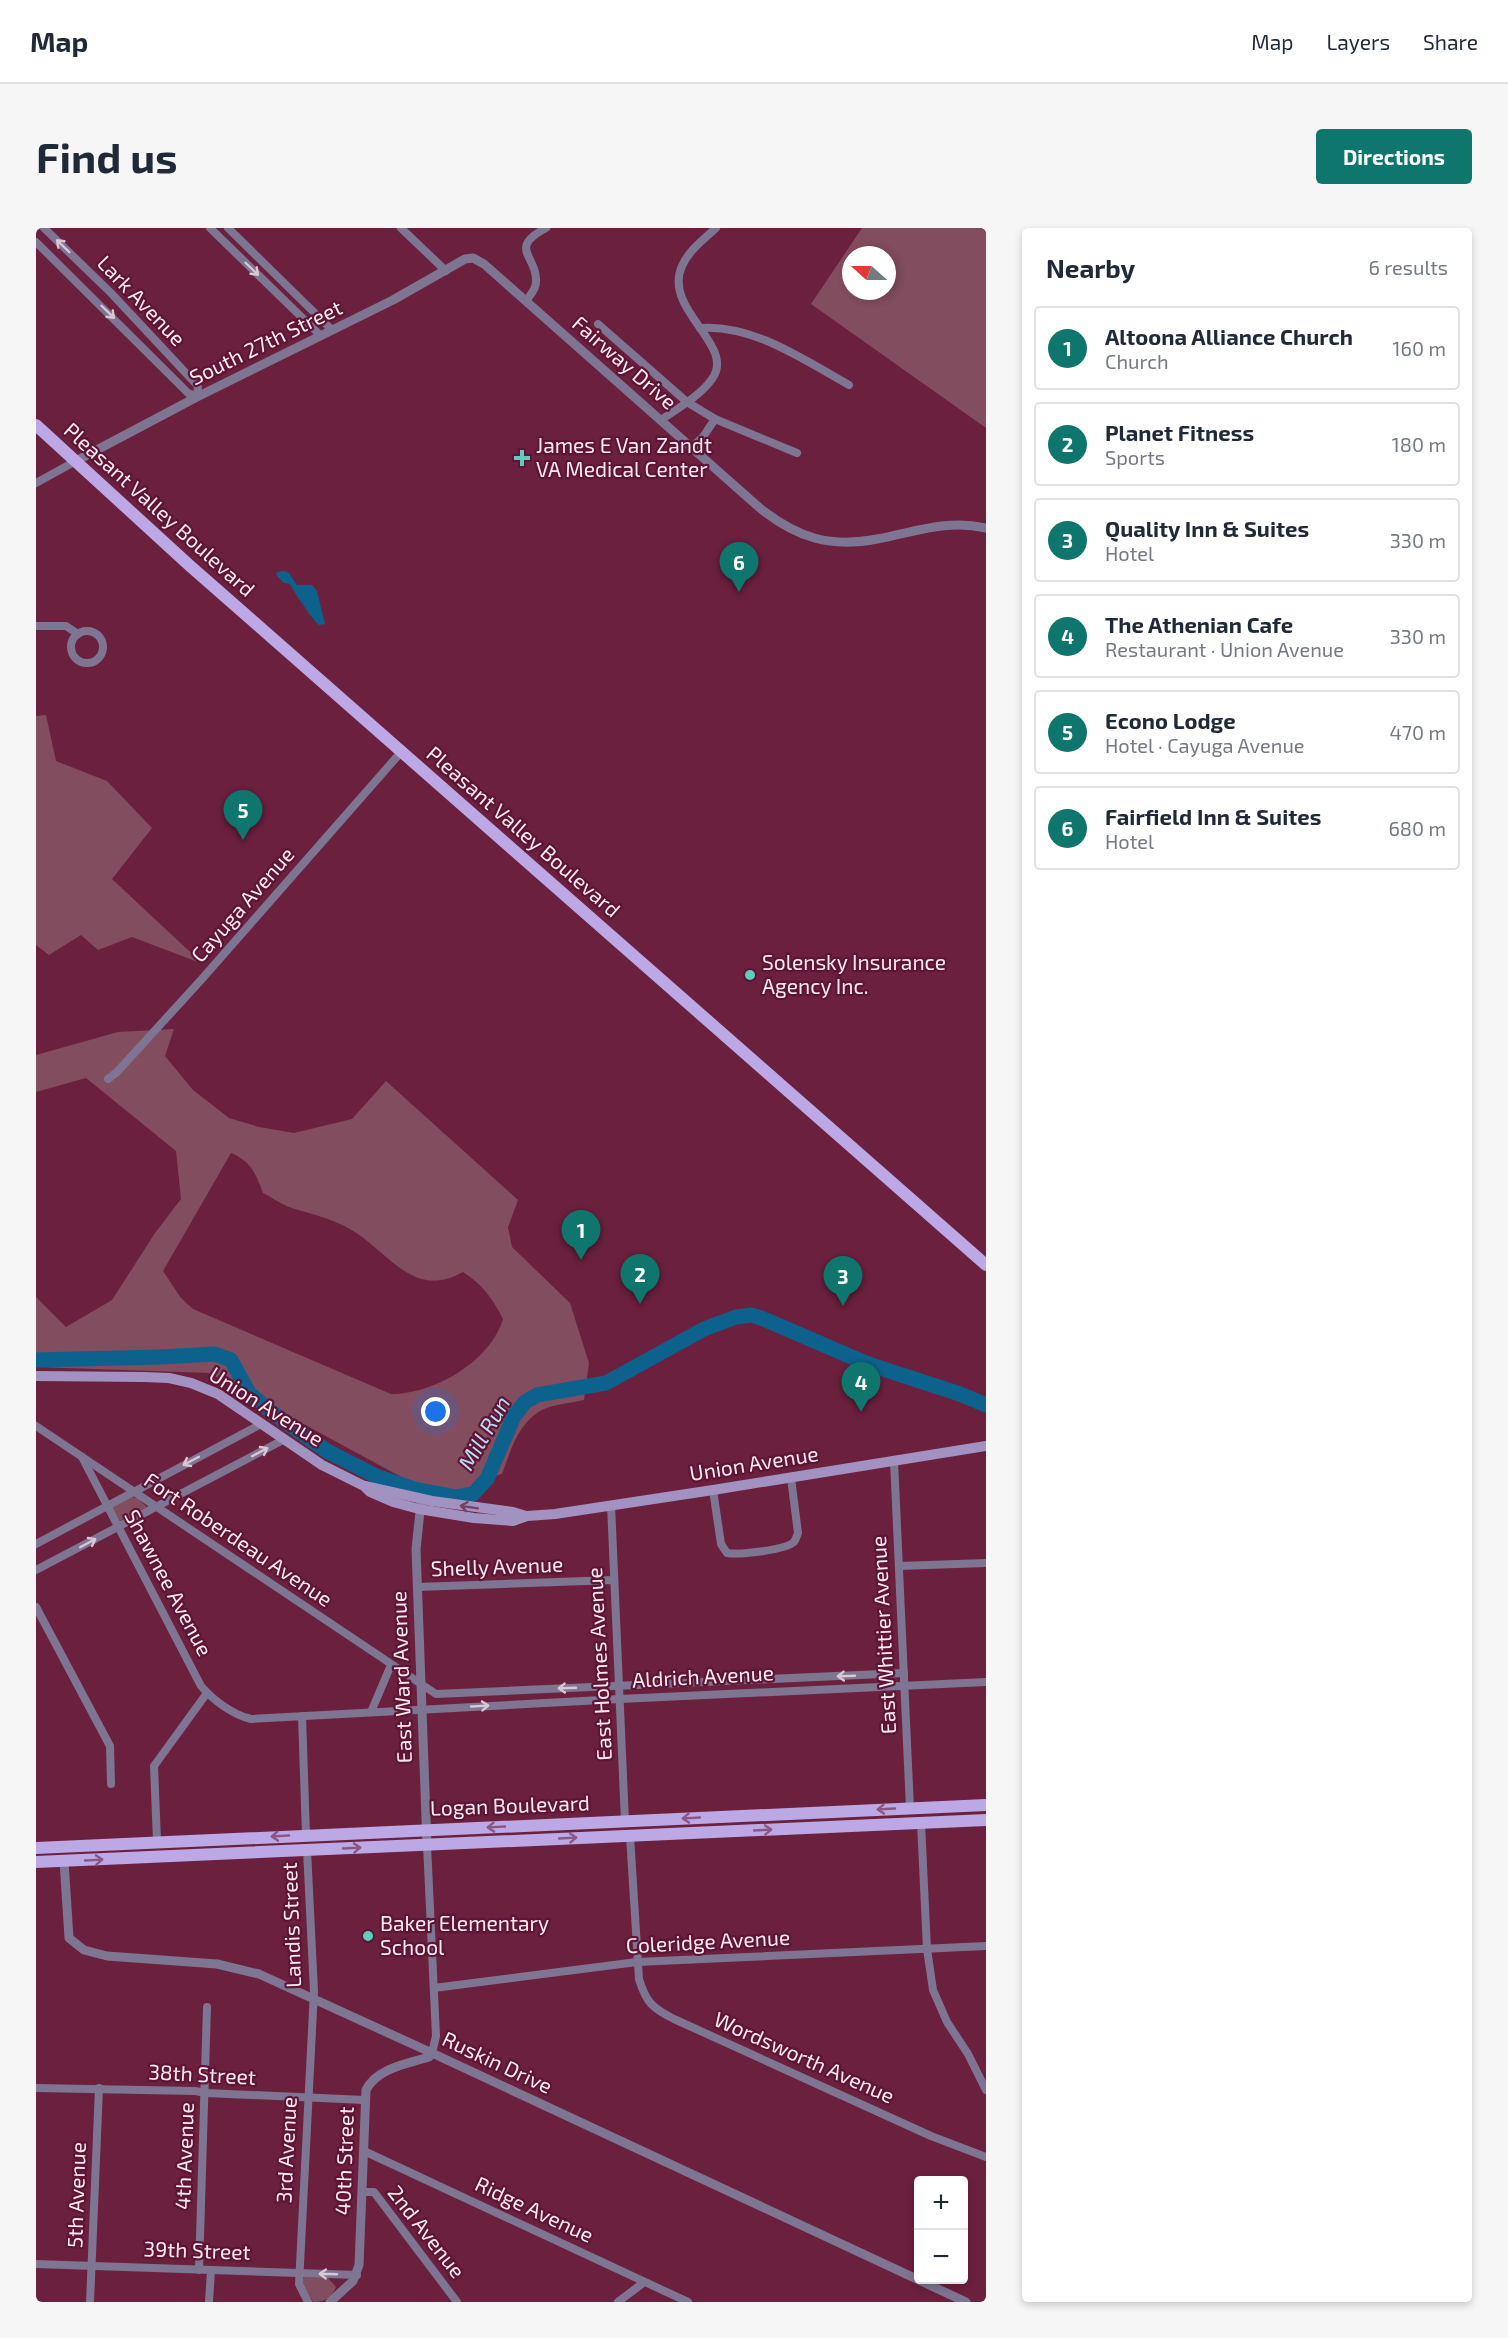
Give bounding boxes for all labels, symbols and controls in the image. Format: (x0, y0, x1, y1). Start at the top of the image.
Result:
text: Map (30, 24, 88, 58)
text: Map (1251, 29, 1293, 54)
text: Layers (1326, 29, 1390, 54)
text: Share (1423, 29, 1478, 54)
button: Directions (1316, 129, 1472, 184)
text: Find us (36, 131, 178, 181)
one-way arrow (55, 239, 70, 253)
north arrow (842, 246, 896, 300)
street label: Lark Avenue (93, 250, 191, 350)
text: Nearby (1046, 252, 1135, 283)
text: 6 results (1368, 255, 1448, 279)
one-way arrow (245, 261, 260, 276)
street label: South 27th Street (185, 294, 346, 389)
one-way arrow (101, 305, 116, 319)
street label: Fairway Drive (568, 310, 682, 414)
text: Altoona Alliance Church (1105, 323, 1353, 349)
text: 1 (1063, 336, 1072, 360)
text: 160 m (1393, 336, 1446, 360)
text: Church (1105, 349, 1169, 373)
street label: Pleasant Valley Boulevard (60, 417, 260, 601)
text: Planet Fitness (1105, 419, 1254, 445)
place label: James E Van Zandt VA Medical Center (536, 432, 712, 481)
text: 2 (1062, 432, 1073, 456)
text: 180 m (1392, 432, 1446, 456)
text: Sports (1105, 445, 1165, 469)
marker: James E Van Zandt VA Medical Center (513, 449, 531, 467)
text: Quality Inn & Suites (1105, 515, 1309, 541)
text: 3 (1062, 528, 1073, 552)
text: 330 m (1390, 528, 1446, 552)
text: Hotel (1105, 541, 1154, 565)
pin: 6 (720, 542, 758, 592)
text: The Athenian Cafe (1105, 611, 1293, 637)
text: 4 (1061, 624, 1074, 648)
text: 330 m (1390, 624, 1446, 648)
text: Restaurant · Union Avenue (1105, 637, 1344, 661)
text: Econo Lodge (1105, 707, 1236, 733)
text: 5 (1062, 720, 1073, 744)
text: 470 m (1389, 720, 1446, 744)
text: Hotel · Cayuga Avenue (1105, 733, 1305, 757)
street label: Pleasant Valley Boulevard (422, 740, 626, 922)
pin: 5 (224, 790, 262, 840)
text: Fairfield Inn & Suites (1105, 803, 1321, 829)
text: 6 (1062, 816, 1073, 840)
text: 680 m (1388, 816, 1446, 840)
text: Hotel (1105, 829, 1154, 853)
street label: Cayuga Avenue (185, 841, 299, 967)
place label: Solensky Insurance Agency Inc. (762, 949, 946, 998)
marker: Solensky Insurance Agency Inc. (743, 968, 757, 982)
pin: 1 (562, 1210, 600, 1260)
pin: 2 (620, 1254, 660, 1304)
pin: 3 (824, 1256, 862, 1306)
street label: Union Avenue (205, 1361, 329, 1451)
pin: 4 (842, 1362, 880, 1412)
water label: Mill Run (452, 1391, 515, 1474)
your location (421, 1397, 450, 1426)
street label: Union Avenue (688, 1440, 820, 1485)
one-way arrow (251, 1446, 269, 1457)
one-way arrow (182, 1456, 200, 1467)
street label: Fort Roberdeau Avenue (140, 1466, 338, 1611)
one-way arrow (460, 1501, 479, 1512)
street label: Shawnee Avenue (120, 1505, 218, 1660)
street label: East Whittier Avenue (865, 1535, 900, 1735)
one-way arrow (79, 1537, 96, 1549)
street label: Shelly Avenue (430, 1551, 564, 1580)
street label: East Holmes Avenue (581, 1567, 616, 1761)
street label: East Ward Avenue (385, 1590, 416, 1764)
street label: Aldrich Avenue (631, 1659, 774, 1692)
one-way arrow (836, 1670, 856, 1681)
one-way arrow (557, 1682, 577, 1693)
one-way arrow (470, 1701, 490, 1712)
street label: Logan Boulevard (430, 1789, 590, 1820)
one-way arrow (876, 1804, 896, 1815)
one-way arrow (681, 1812, 701, 1823)
one-way arrow (486, 1821, 506, 1832)
one-way arrow (752, 1824, 772, 1835)
one-way arrow (271, 1831, 291, 1842)
one-way arrow (557, 1833, 577, 1844)
one-way arrow (342, 1843, 362, 1854)
one-way arrow (84, 1854, 104, 1865)
street label: Landis Street (276, 1862, 305, 1988)
place label: Baker Elementary School (380, 1910, 549, 1959)
street label: Coleridge Avenue (625, 1924, 791, 1957)
marker: Baker Elementary School (361, 1929, 375, 1943)
street label: Wordsworth Avenue (711, 2006, 899, 2108)
street label: Ruskin Drive (439, 2025, 557, 2098)
street label: 38th Street (148, 2058, 256, 2089)
street label: 3rd Avenue (270, 2096, 301, 2204)
street label: 4th Avenue (169, 2102, 198, 2210)
street label: 40th Street (329, 2106, 358, 2216)
street label: 5th Avenue (61, 2142, 90, 2248)
street label: Ridge Avenue (471, 2170, 598, 2247)
map controls (914, 2176, 968, 2284)
button: + (914, 2176, 968, 2230)
street label: 2nd Avenue (383, 2180, 471, 2282)
button: − (914, 2230, 968, 2284)
street label: 39th Street (143, 2235, 251, 2264)
one-way arrow (318, 2268, 338, 2279)

